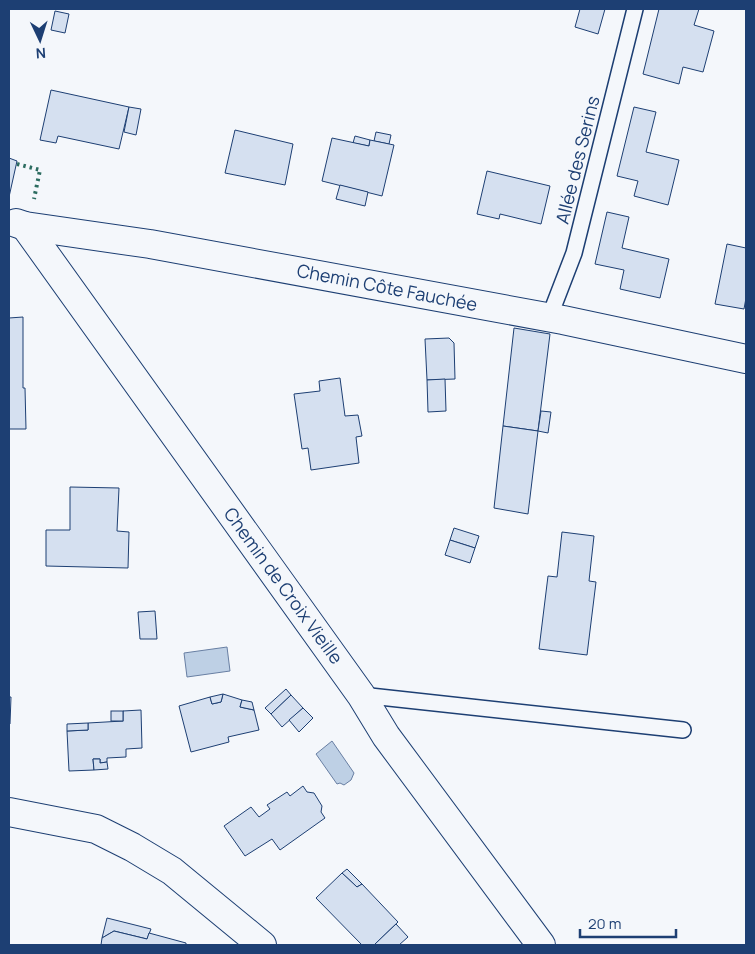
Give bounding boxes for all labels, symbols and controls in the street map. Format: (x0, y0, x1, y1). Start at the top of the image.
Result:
north arrow (15, 15, 65, 65)
text: N (35, 44, 47, 63)
street label: Allée des Serins (550, 93, 605, 226)
street label: Chemin Côte Fauchée (295, 258, 479, 316)
street label: Chemin de Croix Vieille (219, 502, 349, 668)
scale bar (580, 906, 676, 938)
text: 20 m (588, 913, 621, 934)

